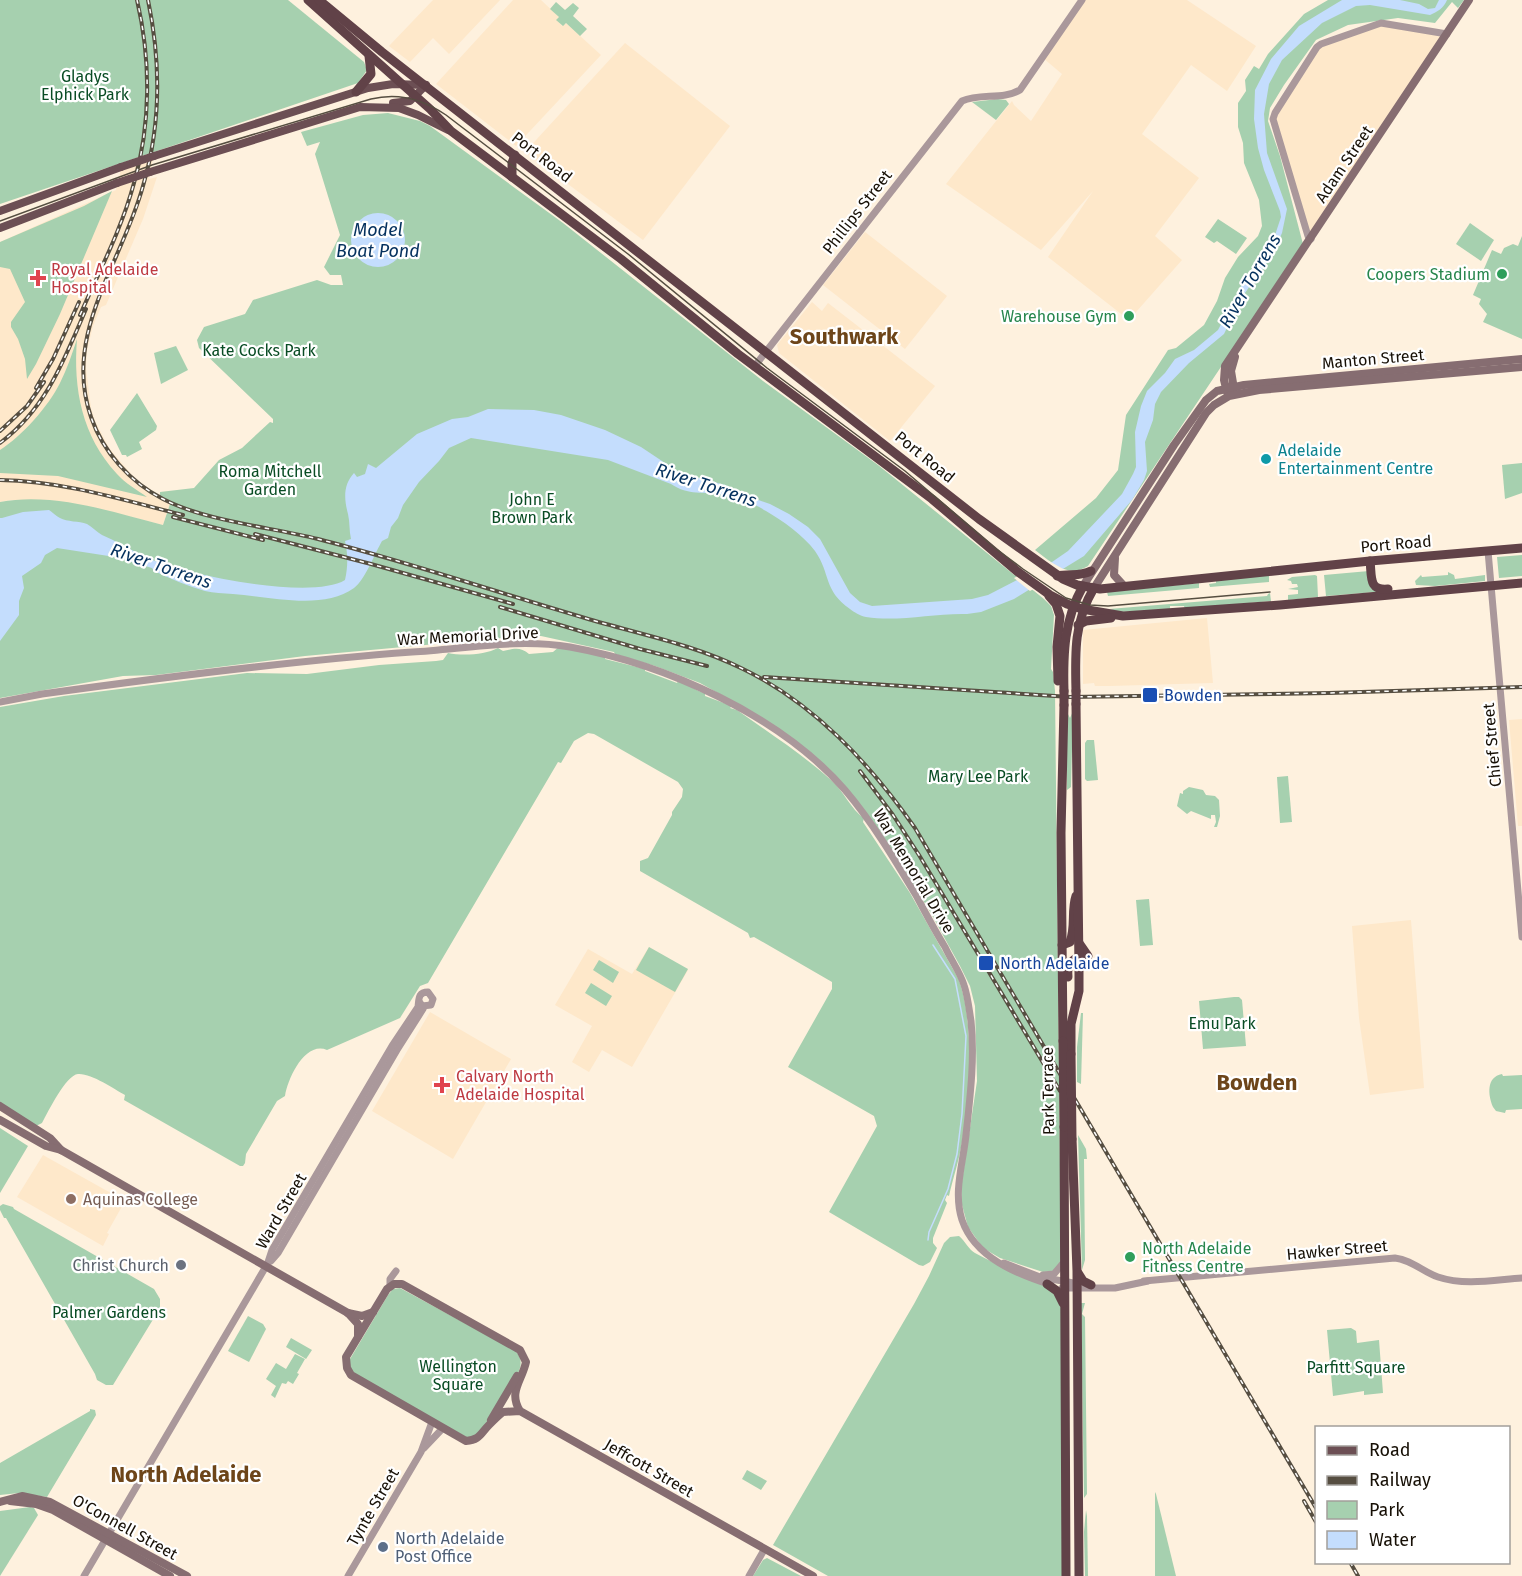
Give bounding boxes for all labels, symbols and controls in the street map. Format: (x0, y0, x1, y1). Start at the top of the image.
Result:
park label: Gladys Elphick Park (41, 67, 130, 104)
street label: Adam Street (1311, 122, 1377, 206)
street label: Port Road (508, 128, 576, 186)
street label: Phillips Street (818, 166, 896, 258)
water label: Model Boat Pond (336, 219, 420, 262)
water label: River Torrens (1214, 230, 1286, 332)
place label: Royal Adelaide Hospital (51, 260, 158, 297)
place label: Coopers Stadium (1367, 265, 1490, 284)
marker: Coopers Stadium (1495, 267, 1509, 281)
marker: Royal Adelaide Hospital (29, 269, 47, 287)
place label: Warehouse Gym (1001, 307, 1117, 326)
marker: Warehouse Gym (1122, 309, 1136, 323)
district label: Southwark (790, 323, 899, 350)
park label: Kate Cocks Park (202, 341, 317, 360)
street label: Manton Street (1321, 345, 1425, 373)
street label: Port Road (891, 427, 959, 487)
place label: Adelaide Entertainment Centre (1278, 441, 1433, 478)
marker: Adelaide Entertainment Centre (1259, 452, 1273, 466)
water label: River Torrens (653, 458, 759, 512)
park label: Roma Mitchell Garden (218, 462, 322, 499)
park label: John E Brown Park (491, 490, 573, 527)
street label: Port Road (1360, 531, 1432, 557)
water label: River Torrens (108, 538, 214, 594)
street label: War Memorial Drive (397, 623, 539, 649)
marker: Bowden (1141, 686, 1159, 704)
place label: Bowden (1164, 686, 1222, 705)
street label: Chief Street (1479, 702, 1505, 788)
park label: Mary Lee Park (928, 767, 1029, 786)
street label: War Memorial Drive (869, 805, 959, 937)
marker: North Adelaide (977, 954, 995, 972)
place label: North Adelaide (1000, 954, 1109, 973)
park label: Emu Park (1188, 1014, 1256, 1033)
street label: Park Terrace (1038, 1047, 1058, 1135)
place label: Calvary North Adelaide Hospital (456, 1067, 585, 1104)
district label: Bowden (1217, 1069, 1297, 1096)
marker: Calvary North Adelaide Hospital (433, 1076, 451, 1094)
street label: Ward Street (252, 1170, 310, 1252)
place label: Aquinas College (83, 1190, 198, 1209)
marker: Aquinas College (64, 1192, 78, 1206)
street label: Hawker Street (1286, 1236, 1389, 1264)
place label: North Adelaide Fitness Centre (1142, 1239, 1251, 1276)
marker: North Adelaide Fitness Centre (1123, 1250, 1137, 1264)
place label: Christ Church (72, 1256, 169, 1275)
marker: Christ Church (174, 1258, 188, 1272)
park label: Palmer Gardens (52, 1303, 166, 1322)
park label: Wellington Square (419, 1357, 497, 1394)
park label: Parfitt Square (1306, 1358, 1406, 1377)
legend (1315, 1426, 1510, 1564)
street label: Jeffcott Street (601, 1435, 697, 1501)
text: Road (1369, 1439, 1411, 1461)
district label: North Adelaide (110, 1461, 262, 1488)
street label: Tynte Street (343, 1464, 403, 1549)
text: Railway (1369, 1469, 1431, 1491)
street label: O'Connell Street (69, 1490, 181, 1564)
text: Park (1369, 1499, 1405, 1521)
place label: North Adelaide Post Office (395, 1529, 504, 1566)
text: Water (1369, 1529, 1416, 1551)
marker: North Adelaide Post Office (376, 1540, 390, 1554)

